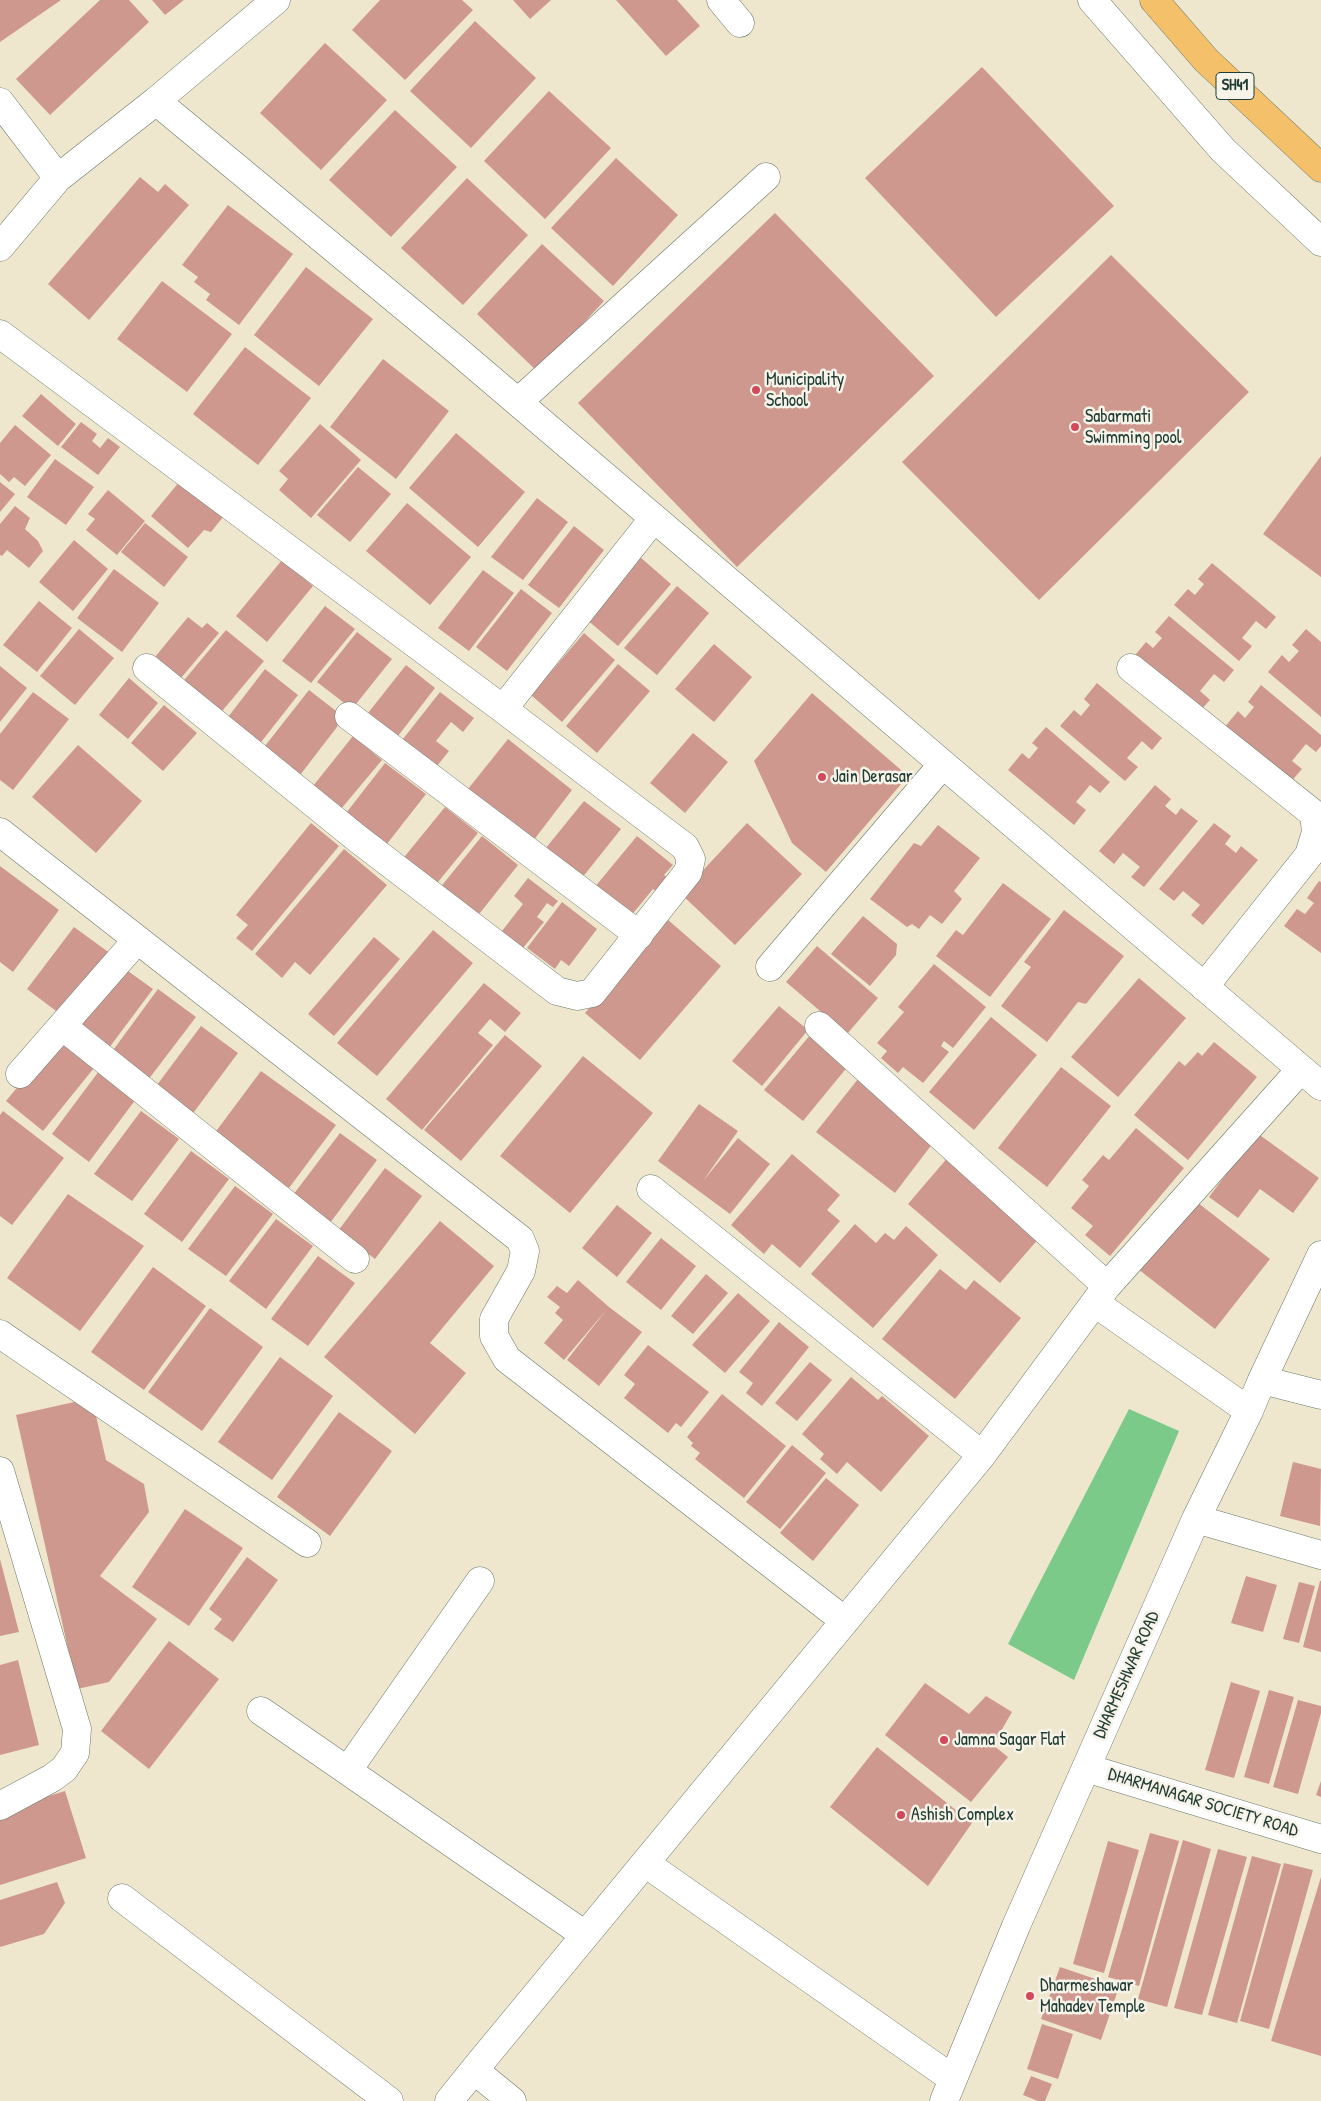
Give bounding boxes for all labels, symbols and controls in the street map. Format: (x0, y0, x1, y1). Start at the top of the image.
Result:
road number: SH41 (1216, 72, 1254, 100)
place label: Municipality School (766, 369, 844, 412)
marker: Municipality School (750, 384, 762, 396)
place label: Sabarmati Swimming pool (1085, 406, 1181, 448)
marker: Sabarmati Swimming pool (1069, 421, 1081, 433)
place label: Jain Derasar (832, 766, 913, 788)
marker: Jain Derasar (816, 771, 828, 783)
street label: DHARMESHWAR ROAD (1089, 1608, 1165, 1742)
place label: Jamna Sagar Flat (954, 1729, 1066, 1751)
marker: Jamna Sagar Flat (938, 1734, 950, 1746)
street label: DHARMANAGAR SOCIETY ROAD (1105, 1764, 1301, 1842)
place label: Ashish Complex (911, 1804, 1014, 1826)
marker: Ashish Complex (895, 1809, 907, 1821)
place label: Dharmeshawar Mahadev Temple (1040, 1975, 1145, 2018)
marker: Dharmeshawar Mahadev Temple (1024, 1990, 1036, 2002)

